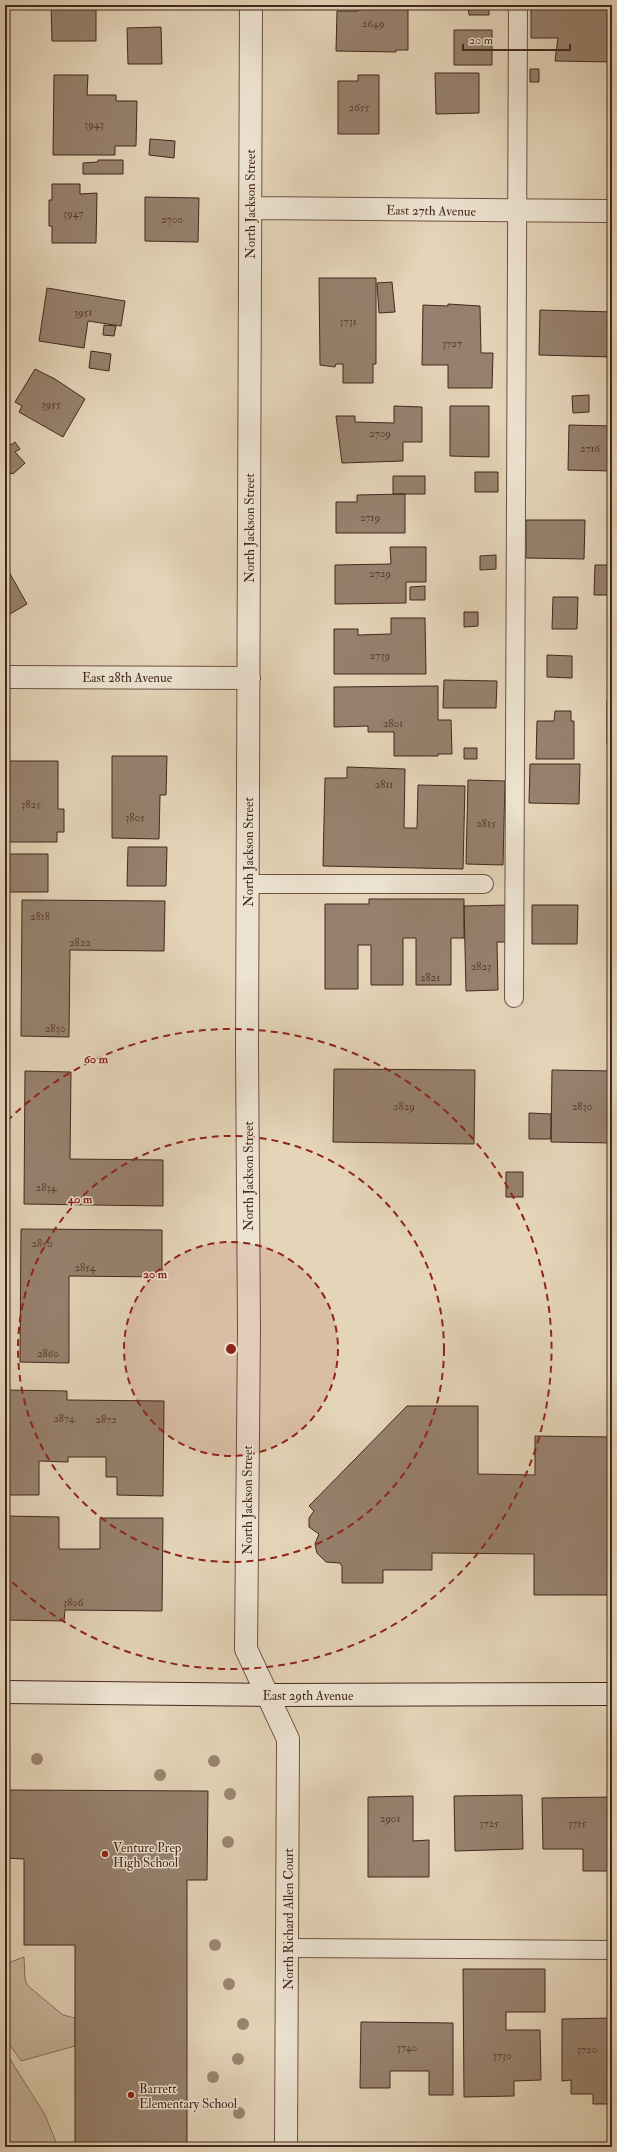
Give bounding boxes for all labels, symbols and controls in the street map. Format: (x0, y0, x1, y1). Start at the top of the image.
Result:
house number: 2649 (362, 17, 384, 30)
scale bar (463, 26, 570, 52)
text: 20 m (469, 33, 494, 48)
house number: 2655 (349, 101, 370, 114)
house number: 3943 (84, 118, 104, 131)
street label: North Jackson Street (243, 149, 259, 259)
street label: East 27th Avenue (386, 202, 477, 220)
house number: 3947 (63, 207, 83, 220)
house number: 2700 (161, 213, 183, 226)
house number: 3951 (74, 306, 92, 319)
house number: 3731 (339, 315, 357, 328)
house number: 3727 (442, 337, 462, 350)
house number: 3955 (41, 398, 61, 411)
house number: 2709 (369, 427, 391, 440)
house number: 2716 (580, 442, 601, 455)
street label: North Jackson Street (242, 473, 258, 583)
house number: 2719 (360, 511, 380, 524)
house number: 2729 (369, 567, 391, 580)
house number: 2739 (370, 649, 390, 662)
street label: East 28th Avenue (82, 670, 173, 686)
house number: 2801 (383, 717, 403, 730)
house number: 2811 (375, 778, 393, 791)
street label: North Jackson Street (241, 797, 257, 907)
house number: 3825 (21, 798, 41, 811)
house number: 3805 (125, 811, 145, 824)
house number: 2815 (476, 817, 496, 830)
house number: 2818 (30, 910, 50, 923)
house number: 2822 (69, 936, 91, 949)
house number: 2823 (471, 960, 491, 973)
house number: 2821 (420, 971, 440, 984)
house number: 2830 (45, 1022, 66, 1035)
text: 60 m (84, 1052, 109, 1067)
house number: 2829 (393, 1100, 415, 1113)
house number: 2830 (572, 1100, 593, 1113)
street label: North Jackson Street (241, 1121, 257, 1231)
house number: 2834 (36, 1181, 57, 1194)
text: 40 m (67, 1192, 93, 1207)
house number: 2850 (31, 1237, 53, 1250)
house number: 2854 (74, 1261, 97, 1274)
text: 20 m (143, 1267, 168, 1282)
centre of rings (224, 1342, 238, 1356)
house number: 2860 (37, 1347, 59, 1360)
house number: 2874 (53, 1412, 76, 1425)
house number: 2872 (95, 1413, 117, 1426)
street label: North Jackson Street (240, 1445, 256, 1555)
house number: 3806 (63, 1596, 85, 1609)
street label: East 29th Avenue (263, 1688, 354, 1704)
house number: 2901 (380, 1812, 400, 1825)
house number: 3725 (479, 1817, 499, 1830)
house number: 3715 (568, 1817, 586, 1830)
place label: Venture Prep High School (113, 1840, 182, 1871)
street label: North Richard Allen Court (281, 1848, 297, 1990)
marker: Venture Prep High School (100, 1849, 110, 1859)
house number: 3740 (397, 2041, 418, 2054)
house number: 3720 (577, 2043, 598, 2056)
house number: 3730 (492, 2049, 512, 2062)
place label: Barrett Elementary School (139, 2081, 238, 2113)
marker: Barrett Elementary School (126, 2090, 136, 2100)

